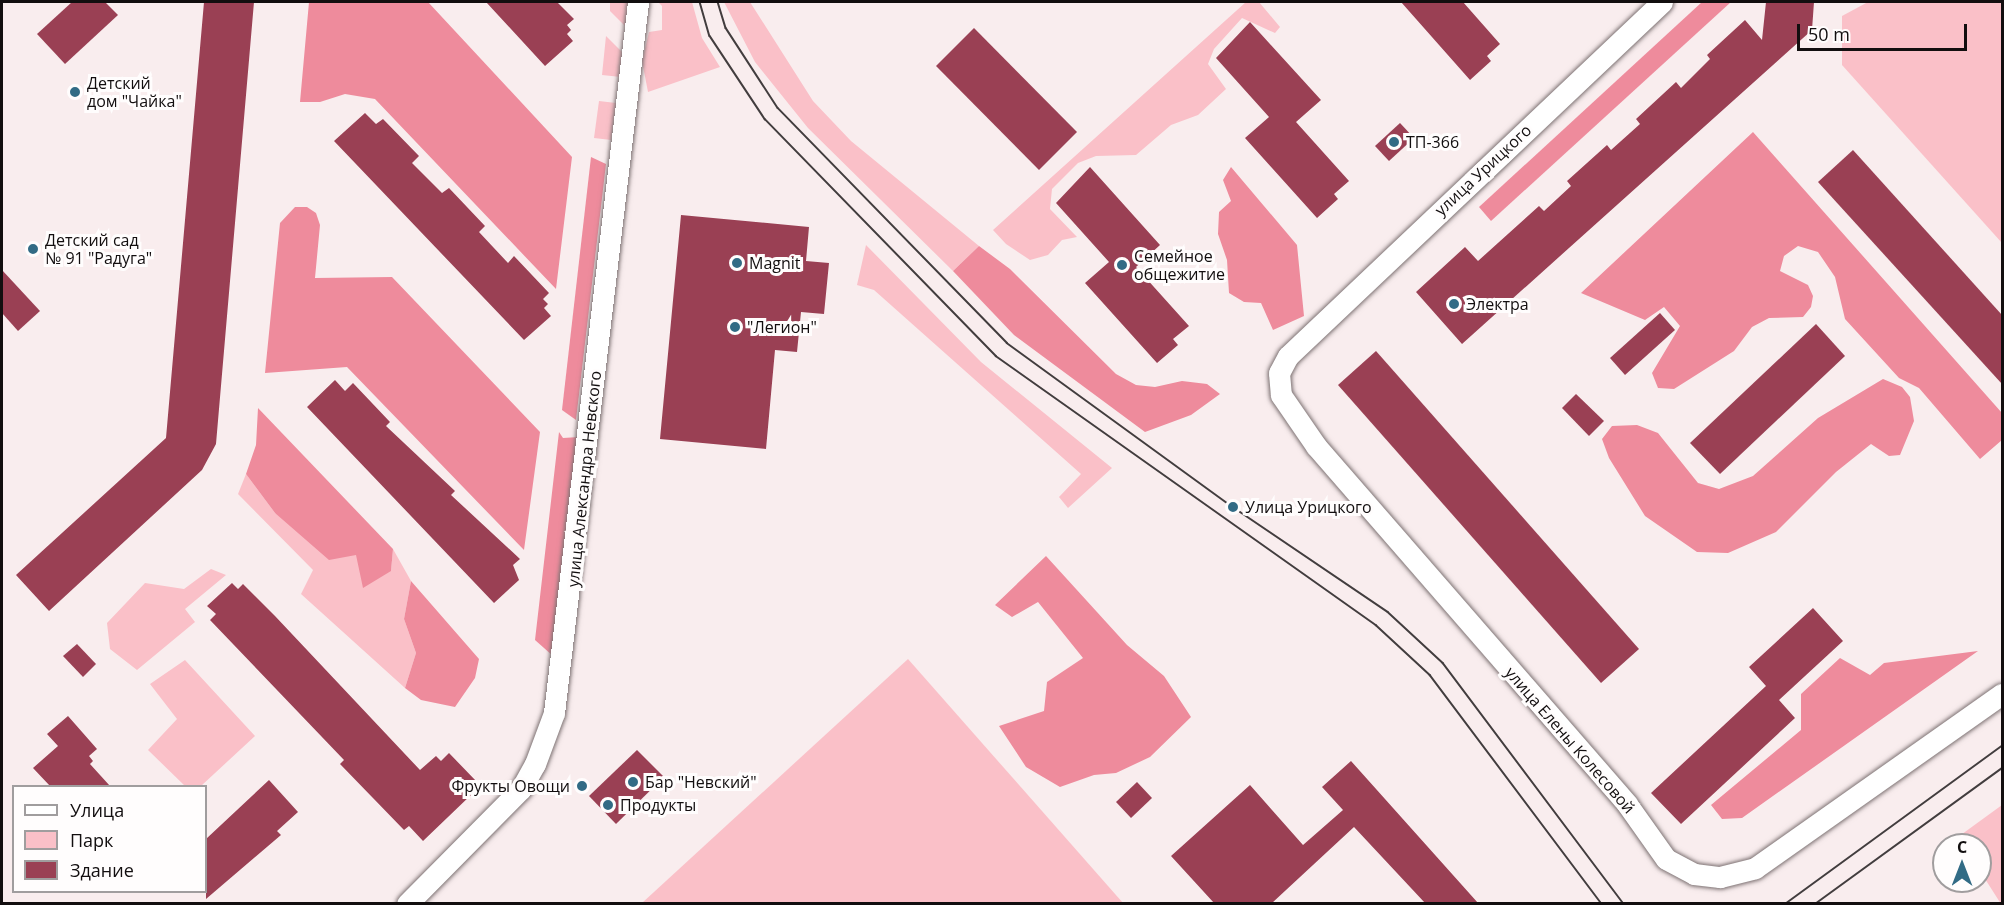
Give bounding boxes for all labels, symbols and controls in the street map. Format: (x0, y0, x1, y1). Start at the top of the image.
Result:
scale bar (1800, 12, 1970, 50)
text: 50 m (1808, 22, 1850, 46)
place label: Детский дом "Чайка" (87, 73, 182, 111)
marker: Детский дом "Чайка" (68, 85, 82, 99)
street label: улица Урицкого (1431, 120, 1535, 220)
place label: ТП-366 (1406, 132, 1459, 152)
marker: ТП-366 (1387, 135, 1401, 149)
place label: Детский сад № 91 "Радуга" (45, 230, 152, 268)
marker: Детский сад № 91 "Радуга" (26, 242, 40, 256)
place label: Семейное общежитие (1134, 246, 1225, 284)
place label: Magnit (749, 253, 801, 273)
marker: Magnit (730, 256, 744, 270)
marker: Семейное общежитие (1115, 258, 1129, 272)
place label: Электра (1466, 294, 1529, 314)
marker: Электра (1447, 297, 1461, 311)
place label: "Легион" (747, 317, 817, 337)
marker: "Легион" (728, 320, 742, 334)
street label: улица Александра Невского (563, 370, 605, 588)
place label: Улица Урицкого (1245, 497, 1372, 517)
marker: Улица Урицкого (1226, 500, 1240, 514)
street label: улица Елены Колесовой (1501, 663, 1639, 817)
place label: Бар "Невский" (645, 772, 757, 792)
marker: Бар "Невский" (626, 775, 640, 789)
place label: Фрукты Овощи (451, 776, 570, 796)
marker: Фрукты Овощи (575, 779, 589, 793)
legend (12, 785, 207, 893)
place label: Продукты (620, 795, 696, 815)
text: Улица (70, 798, 124, 822)
marker: Продукты (601, 798, 615, 812)
text: Парк (70, 828, 113, 852)
north arrow (1932, 833, 1992, 893)
text: С (1957, 836, 1967, 858)
text: Здание (70, 858, 134, 882)

